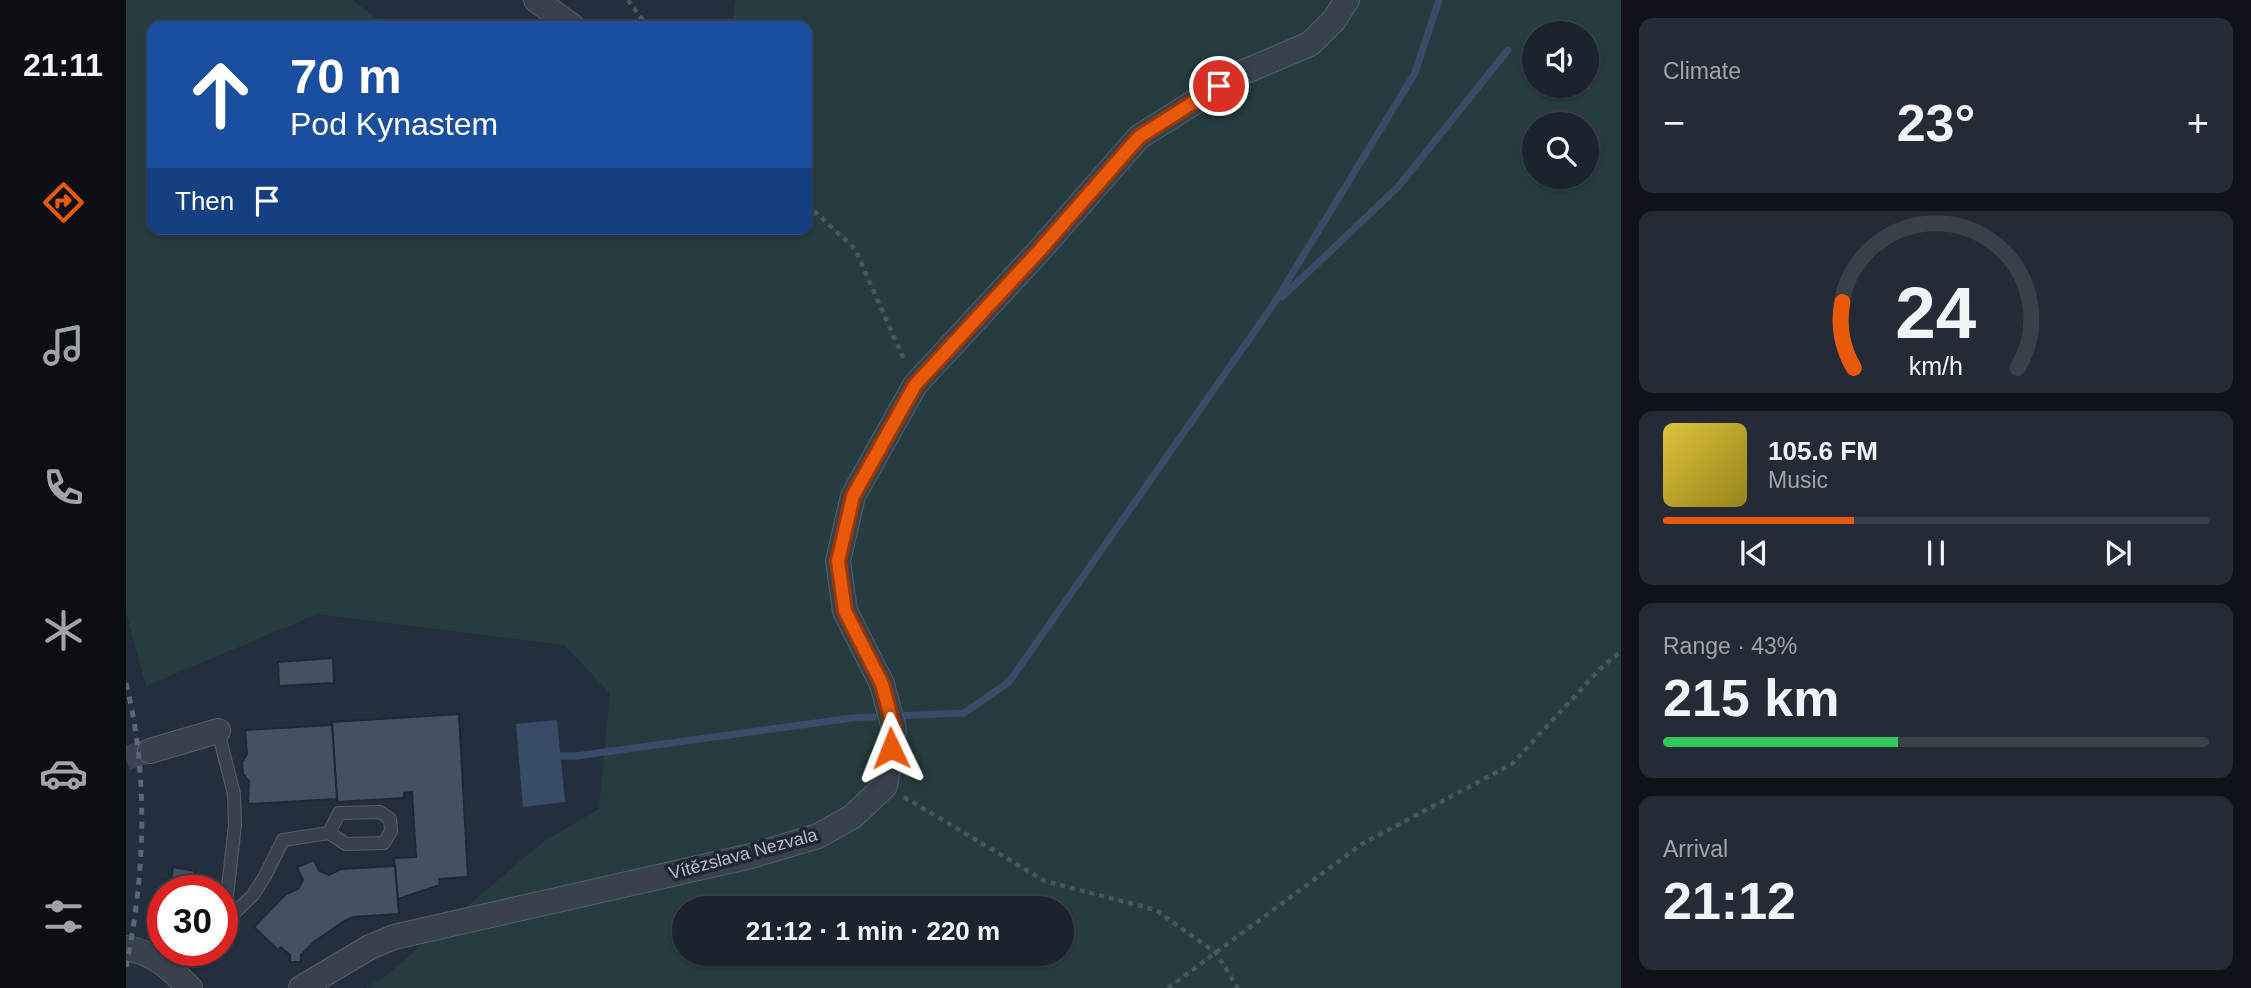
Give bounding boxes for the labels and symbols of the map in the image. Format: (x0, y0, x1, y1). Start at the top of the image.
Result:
pin (1189, 56, 1249, 116)
position arrow (854, 711, 928, 785)
street label: Vítězslava Nezvala (666, 824, 820, 883)
speed limit sign: 30 (147, 875, 238, 966)

